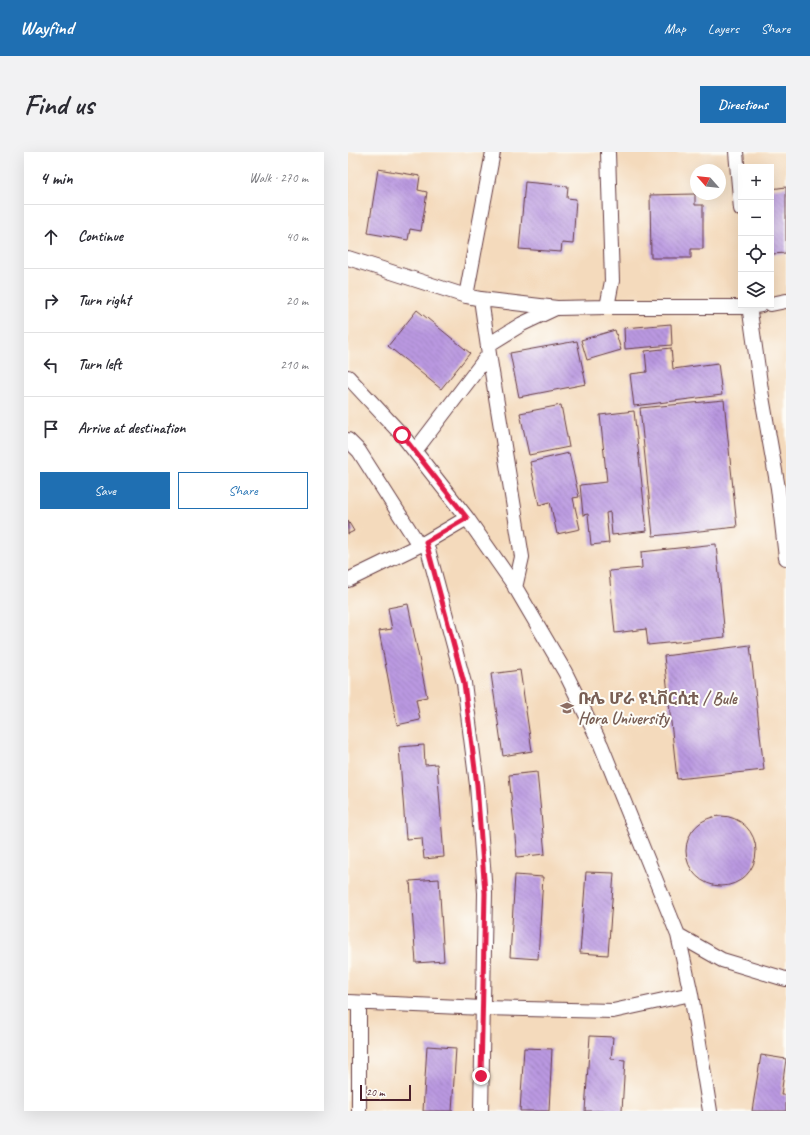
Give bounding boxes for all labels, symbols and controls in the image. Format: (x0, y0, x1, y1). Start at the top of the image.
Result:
text: Wayfind (20, 16, 73, 40)
text: Map (664, 20, 686, 37)
text: Layers (708, 20, 739, 37)
text: Share (761, 20, 790, 37)
button: Directions (700, 86, 786, 123)
text: Find us (24, 87, 94, 122)
north arrow (690, 164, 726, 200)
map controls (738, 164, 774, 308)
button: + (738, 164, 774, 200)
text: 4 min (40, 168, 73, 189)
text: Walk · 270 m (249, 170, 308, 186)
button: − (738, 200, 774, 236)
icon: ahead (40, 226, 62, 248)
text: Continue (78, 227, 123, 246)
text: 40 m (286, 229, 308, 245)
button: locate (738, 236, 774, 272)
button: layers (738, 272, 774, 308)
icon: right (40, 290, 62, 312)
text: Turn right (78, 291, 131, 310)
text: 20 m (286, 293, 308, 309)
icon: left (40, 354, 62, 376)
text: Turn left (78, 355, 121, 374)
text: 210 m (280, 357, 308, 373)
icon: arrive (40, 418, 62, 440)
text: Arrive at destination (78, 419, 185, 438)
route start (393, 426, 411, 444)
button: Save (40, 472, 170, 509)
button: Share (178, 472, 308, 509)
place label: ቡሌ ሆራ ዩኒቨርሲቲ / Bule Hora University (578, 688, 738, 729)
school or university icon: ቡሌ ሆራ ዩኒቨርሲቲ / Bule Hora University (559, 700, 575, 716)
route end (472, 1067, 490, 1085)
scale bar (360, 1083, 411, 1102)
text: 20 m (366, 1085, 385, 1099)

